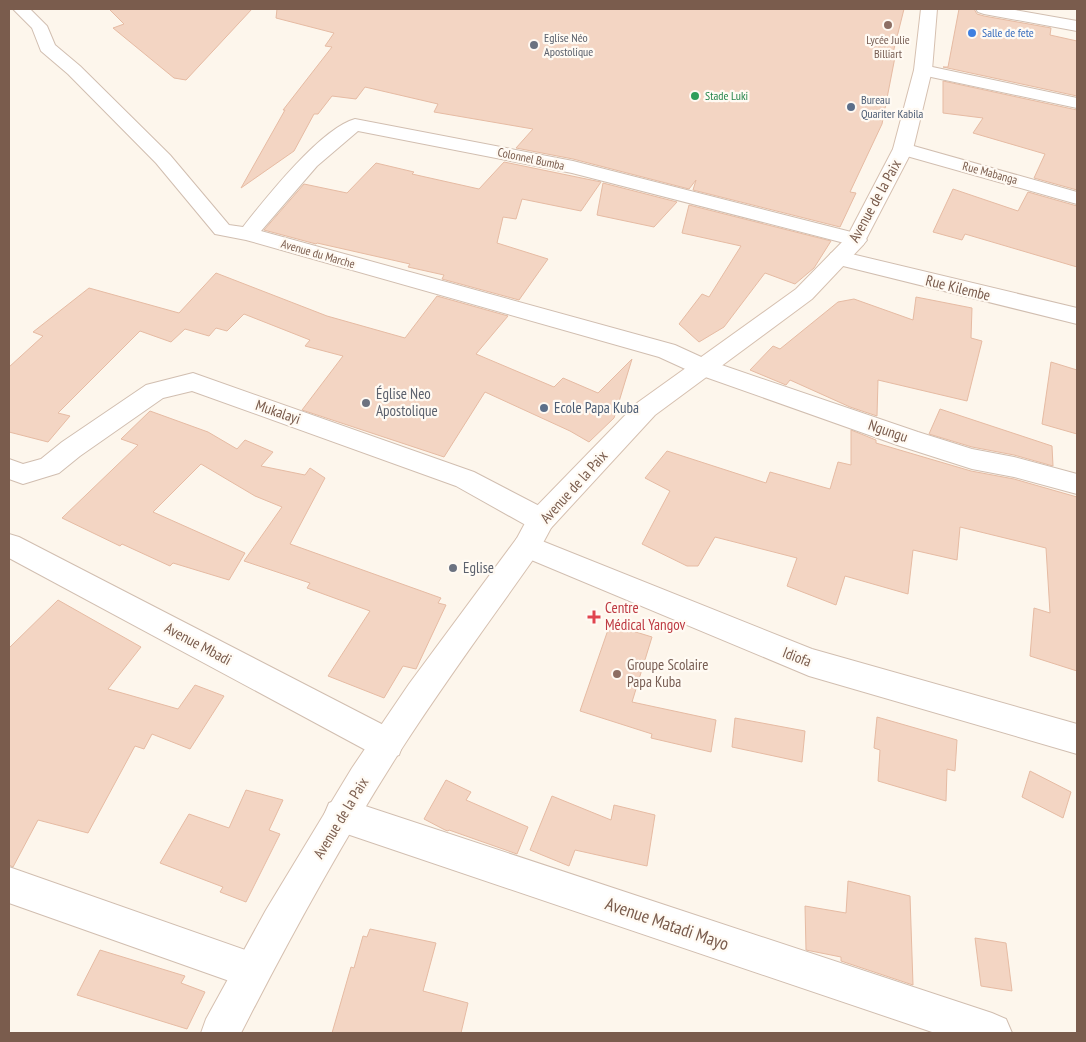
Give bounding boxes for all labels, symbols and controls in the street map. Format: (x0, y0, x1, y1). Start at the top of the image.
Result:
marker: Lycée Julie Billiart (882, 19, 894, 31)
place label: Salle de fete (982, 25, 1034, 40)
marker: Salle de fete (966, 27, 978, 39)
place label: Eglise Néo Apostolique (544, 30, 593, 59)
place label: Lycée Julie Billiart (866, 32, 910, 61)
marker: Eglise Néo Apostolique (528, 39, 540, 51)
place label: Stade Luki (705, 88, 748, 103)
marker: Stade Luki (689, 90, 701, 102)
place label: Bureau Quariter Kabila (861, 92, 924, 121)
marker: Bureau Quariter Kabila (845, 101, 857, 113)
street label: Colonnel Bumba (496, 144, 566, 173)
street label: Avenue de la Paix (844, 156, 905, 245)
street label: Rue Mabanga (961, 158, 1019, 187)
street label: Avenue du Marche (279, 236, 357, 271)
street label: Rue Kilembe (924, 270, 992, 305)
place label: Église Neo Apostolique (376, 384, 438, 420)
street label: Mukalayi (253, 395, 303, 428)
marker: Église Neo Apostolique (360, 397, 372, 409)
place label: Ecole Papa Kuba (554, 398, 639, 417)
marker: Ecole Papa Kuba (538, 402, 550, 414)
street label: Ngungu (866, 415, 910, 446)
street label: Avenue de la Paix (536, 446, 611, 527)
place label: Eglise (463, 558, 494, 577)
marker: Eglise (447, 562, 459, 574)
place label: Centre Médical Yangov (605, 598, 686, 634)
marker: Centre Médical Yangov (587, 610, 601, 624)
street label: Avenue Mbadi (162, 618, 235, 669)
street label: Idiofa (780, 642, 814, 671)
place label: Groupe Scolaire Papa Kuba (627, 655, 708, 691)
marker: Groupe Scolaire Papa Kuba (611, 668, 623, 680)
street label: Avenue de la Paix (309, 774, 372, 862)
street label: Avenue Matadi Mayo (602, 892, 732, 955)

